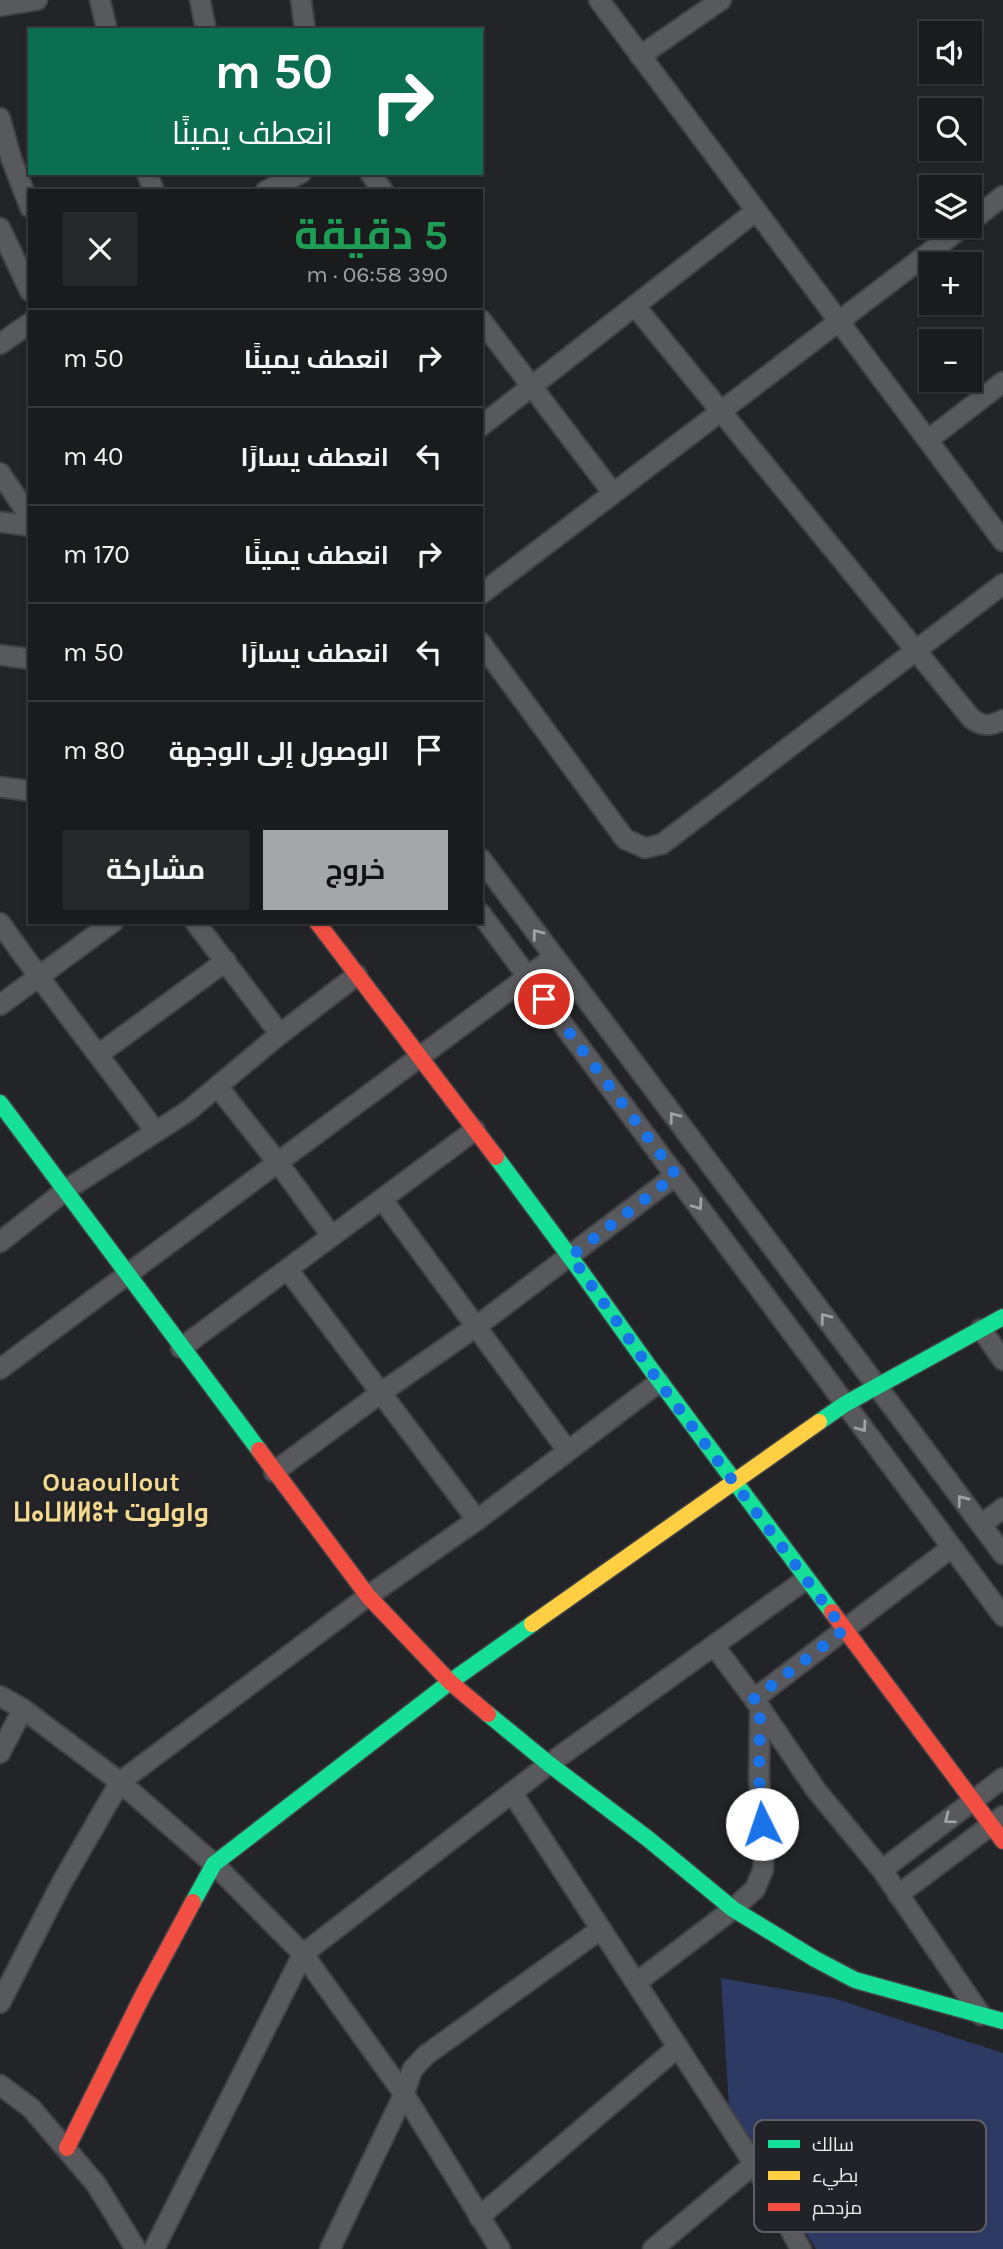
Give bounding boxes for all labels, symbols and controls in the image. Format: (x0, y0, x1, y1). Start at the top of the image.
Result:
map controls (919, 21, 982, 392)
button: sound (919, 21, 982, 84)
text: 50 m (215, 43, 333, 100)
icon: right (357, 56, 448, 147)
button: search (919, 98, 982, 161)
text: انعطف يمينًا (172, 115, 333, 152)
button: layers (919, 175, 982, 238)
text: 5 دقيقة (294, 210, 448, 260)
button: close (63, 212, 137, 286)
button: + (919, 252, 982, 315)
text: 390 m · 06:58 (306, 261, 448, 288)
button: − (919, 329, 982, 392)
icon: right (410, 339, 448, 377)
text: 50 m (63, 343, 124, 374)
text: انعطف يمينًا (244, 344, 389, 375)
icon: left (410, 437, 448, 475)
text: 40 m (63, 441, 123, 472)
text: انعطف يسارًا (241, 442, 389, 473)
icon: right (410, 535, 448, 573)
text: 170 m (63, 539, 130, 570)
text: انعطف يمينًا (244, 540, 389, 571)
icon: left (410, 633, 448, 671)
text: 50 m (63, 637, 124, 668)
text: انعطف يسارًا (241, 638, 389, 669)
icon: arrive (410, 731, 448, 769)
text: 80 m (63, 735, 125, 766)
text: الوصول إلى الوجهة (169, 736, 389, 767)
button: مشاركة (63, 830, 249, 910)
button: خروج (263, 830, 448, 910)
one-way arrow (533, 930, 546, 942)
pin (514, 969, 574, 1029)
icon: arrive (525, 980, 563, 1018)
one-way arrow (669, 1112, 682, 1124)
one-way arrow (690, 1197, 702, 1210)
one-way arrow (820, 1314, 833, 1326)
one-way arrow (854, 1419, 867, 1432)
district label: Ouaoullout ⵡⴰⵡⵍⵍⵓⵜ واولوت (13, 1467, 209, 1528)
one-way arrow (957, 1495, 970, 1508)
position arrow (725, 1787, 799, 1861)
one-way arrow (944, 1811, 956, 1824)
legend (754, 2120, 986, 2232)
text: سالك (812, 2134, 854, 2156)
text: بطيء (812, 2165, 858, 2190)
text: مزدحم (812, 2197, 862, 2221)

